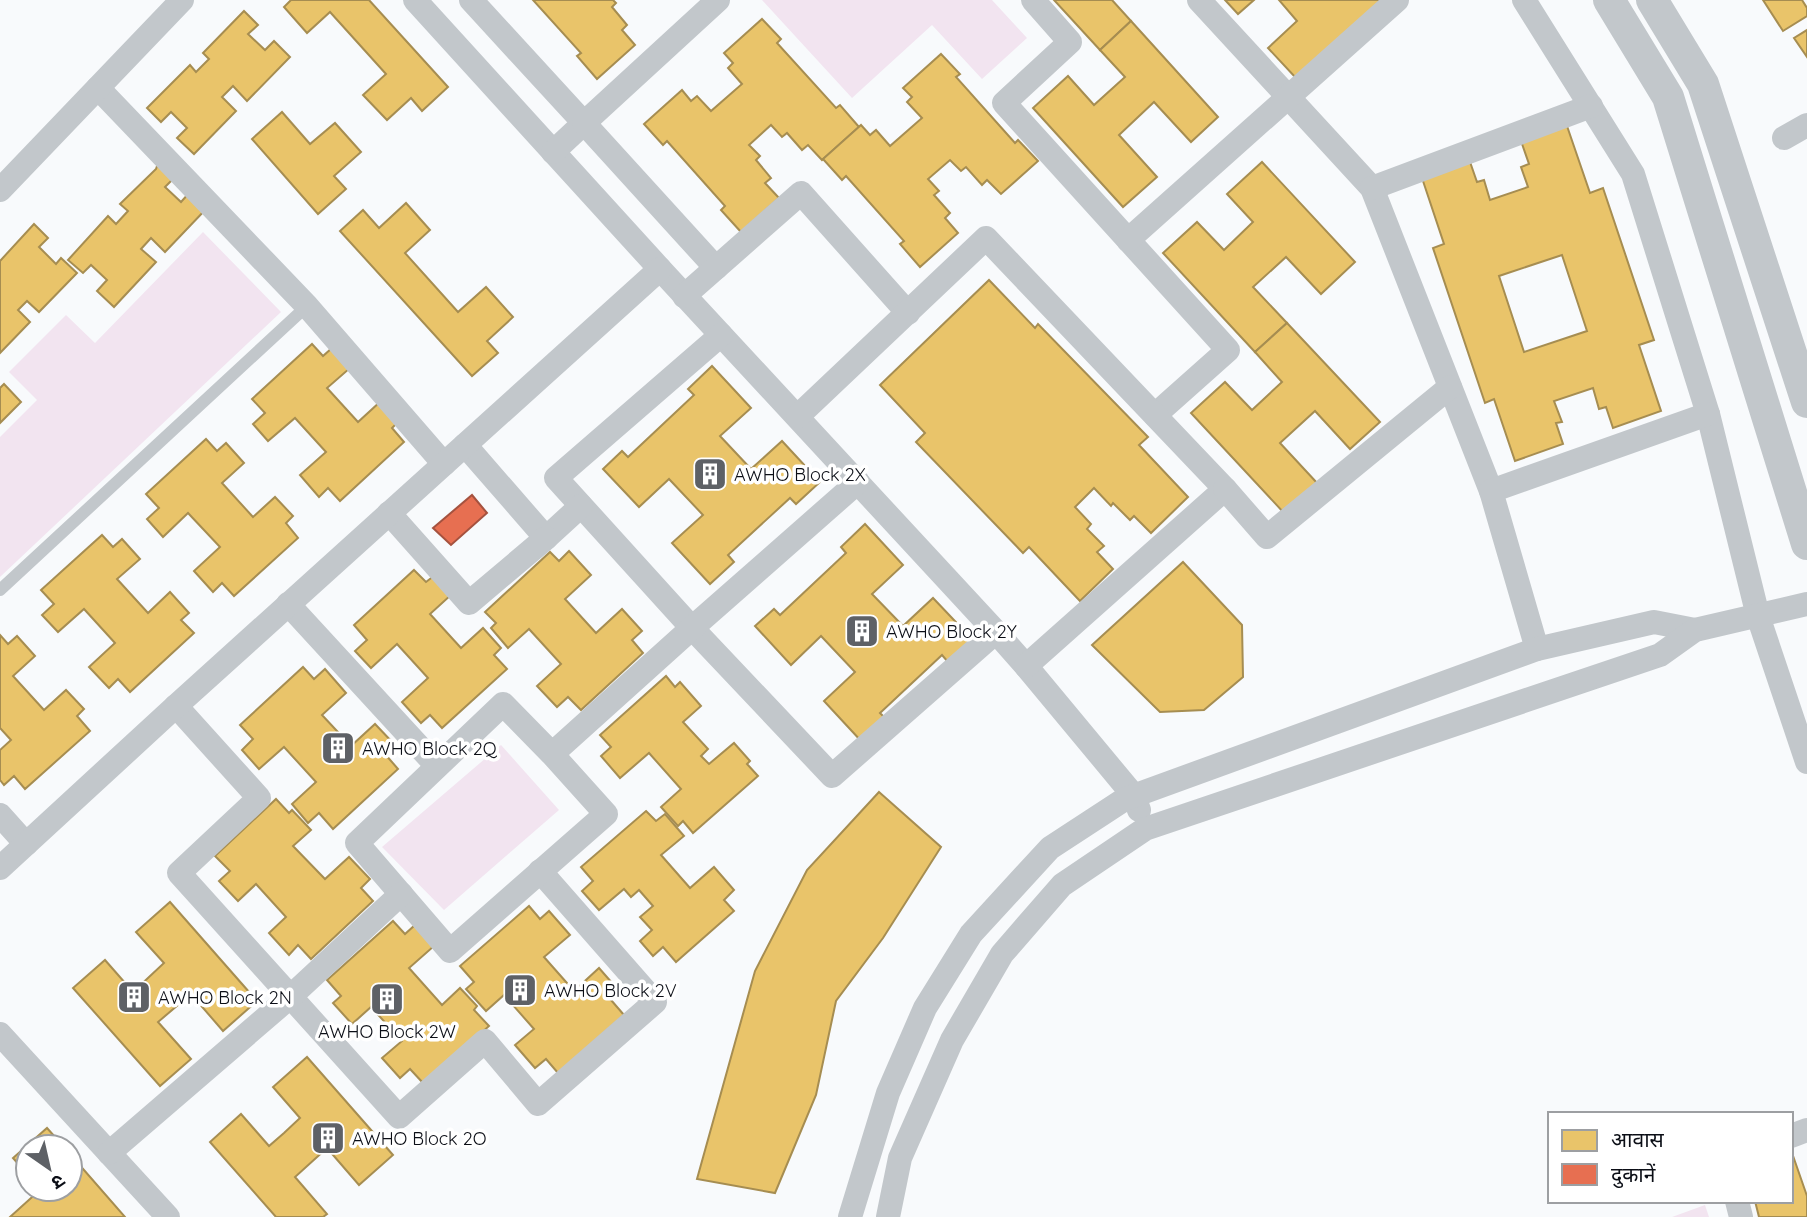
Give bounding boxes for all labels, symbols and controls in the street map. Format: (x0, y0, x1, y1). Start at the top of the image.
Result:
building icon: AWHO Block 2X (691, 455, 729, 493)
place label: AWHO Block 2X (734, 463, 866, 486)
building icon: AWHO Block 2Y (843, 612, 881, 650)
place label: AWHO Block 2Y (886, 620, 1017, 643)
building icon: AWHO Block 2Q (319, 729, 357, 767)
place label: AWHO Block 2Q (362, 737, 498, 760)
building icon: AWHO Block 2V (501, 971, 539, 1009)
building icon: AWHO Block 2N (115, 978, 153, 1016)
place label: AWHO Block 2V (544, 979, 677, 1002)
building icon: AWHO Block 2W (368, 980, 406, 1018)
place label: AWHO Block 2N (158, 986, 292, 1009)
place label: AWHO Block 2W (318, 1020, 456, 1043)
legend (1548, 1112, 1793, 1203)
building icon: AWHO Block 2O (309, 1119, 347, 1157)
text: आवास (1611, 1126, 1665, 1152)
place label: AWHO Block 2O (352, 1127, 486, 1150)
north arrow (14, 1133, 84, 1203)
text: दुकानें (1611, 1161, 1656, 1189)
text: उ (46, 1169, 70, 1196)

